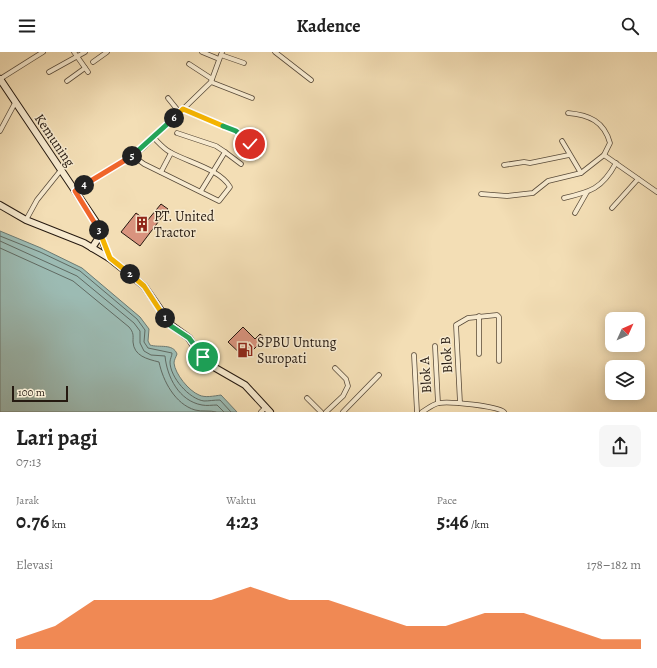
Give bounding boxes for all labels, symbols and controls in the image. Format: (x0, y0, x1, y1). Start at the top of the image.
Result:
text: Kadence (296, 14, 361, 38)
icon: menu (16, 15, 38, 37)
icon: search (619, 15, 641, 37)
pin: 6 (164, 108, 184, 128)
street label: Kemuning (30, 110, 79, 171)
text: 6 (171, 110, 177, 125)
pin (233, 127, 267, 161)
icon: check (239, 133, 261, 155)
pin: 5 (122, 146, 142, 166)
text: 5 (130, 148, 134, 163)
pin: 4 (74, 175, 94, 195)
text: 4 (81, 177, 87, 192)
place label: PT. United Tractor (154, 207, 215, 242)
building icon: PT. United Tractor (133, 215, 151, 233)
pin: 3 (89, 220, 109, 240)
text: 3 (97, 222, 101, 237)
pin: 2 (120, 264, 140, 284)
text: 2 (127, 266, 133, 281)
pin: 1 (155, 308, 175, 328)
text: 1 (163, 310, 167, 325)
north arrow (605, 312, 645, 352)
map controls (605, 312, 645, 400)
place label: SPBU Untung Suropati (257, 333, 337, 368)
street label: Blok B (436, 336, 457, 374)
pin (186, 340, 220, 374)
fuel station icon: SPBU Untung Suropati (236, 341, 254, 359)
icon: arrive (192, 346, 214, 368)
street label: Blok A (415, 355, 436, 394)
button: layers (605, 360, 645, 400)
scale bar (12, 384, 68, 403)
text: 100 m (18, 385, 45, 400)
text: Lari pagi (16, 423, 98, 453)
button: share (599, 425, 641, 467)
text: 07:13 (16, 453, 41, 470)
text: Jarak (16, 493, 39, 508)
text: Waktu (226, 493, 256, 508)
text: Pace (437, 493, 457, 508)
text: 0.76 (16, 508, 49, 535)
text: 4:23 (226, 508, 259, 535)
text: 5:46 (437, 508, 469, 535)
text: km (49, 517, 66, 532)
text: /km (469, 517, 489, 532)
text: Elevasi (16, 556, 53, 573)
text: 178–182 m (587, 556, 641, 573)

